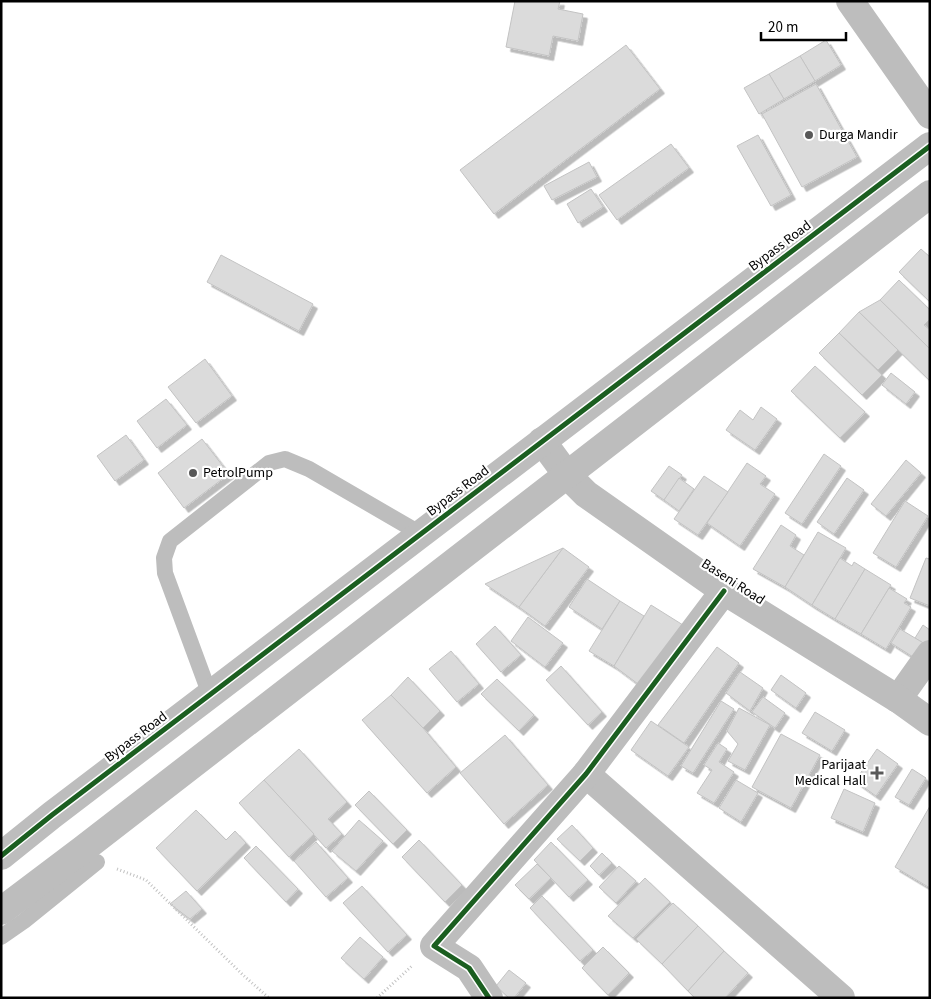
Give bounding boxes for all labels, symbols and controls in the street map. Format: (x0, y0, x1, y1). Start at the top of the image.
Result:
scale bar (761, 10, 846, 42)
text: 20 m (768, 17, 798, 38)
place label: Durga Mandir (819, 125, 898, 145)
marker: Durga Mandir (803, 129, 815, 141)
street label: Bypass Road (745, 216, 815, 276)
street label: Bypass Road (423, 461, 493, 521)
place label: PetrolPump (203, 463, 273, 483)
marker: PetrolPump (187, 467, 199, 479)
street label: Baseni Road (697, 554, 769, 610)
street label: Bypass Road (101, 707, 171, 767)
place label: Parijaat Medical Hall (795, 755, 866, 791)
marker: Parijaat Medical Hall (870, 766, 884, 780)

